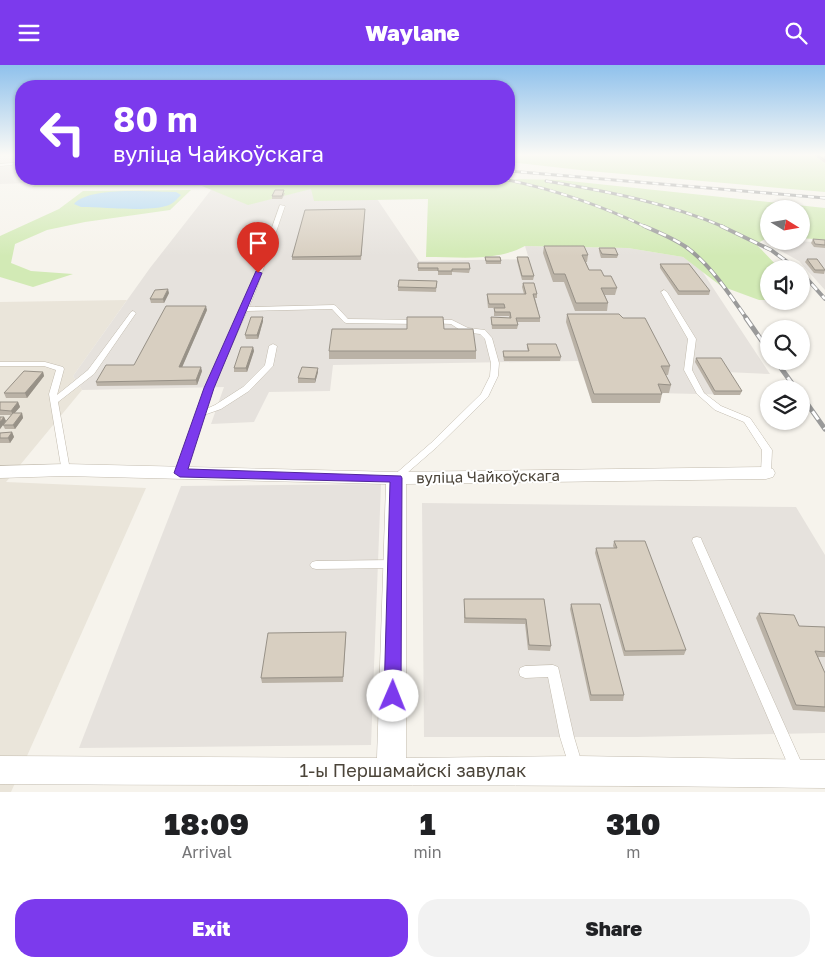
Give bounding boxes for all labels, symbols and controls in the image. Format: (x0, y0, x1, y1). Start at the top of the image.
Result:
icon: menu (15, 19, 43, 47)
text: Waylane (365, 19, 460, 46)
icon: search (782, 19, 810, 47)
text: 80 m (113, 98, 198, 140)
icon: left (30, 100, 95, 165)
text: вуліца Чайкоўскага (113, 140, 324, 167)
north arrow (760, 200, 810, 250)
map controls (760, 200, 810, 430)
pin (237, 222, 279, 273)
icon: arrive (244, 229, 272, 257)
button: sound (760, 260, 810, 310)
button: search (760, 320, 810, 370)
button: layers (760, 380, 810, 430)
street label: вуліца Чайкоўскага (416, 466, 560, 486)
position arrow (366, 669, 418, 721)
street label: 1-ы Першамайскі завулак (300, 759, 526, 781)
text: 18:09 (164, 806, 249, 842)
text: 1 (420, 806, 435, 842)
text: 310 (606, 806, 661, 842)
text: Arrival (182, 842, 232, 862)
text: min (413, 842, 442, 862)
text: m (626, 842, 640, 862)
button: Exit (15, 899, 408, 957)
button: Share (418, 899, 810, 957)

